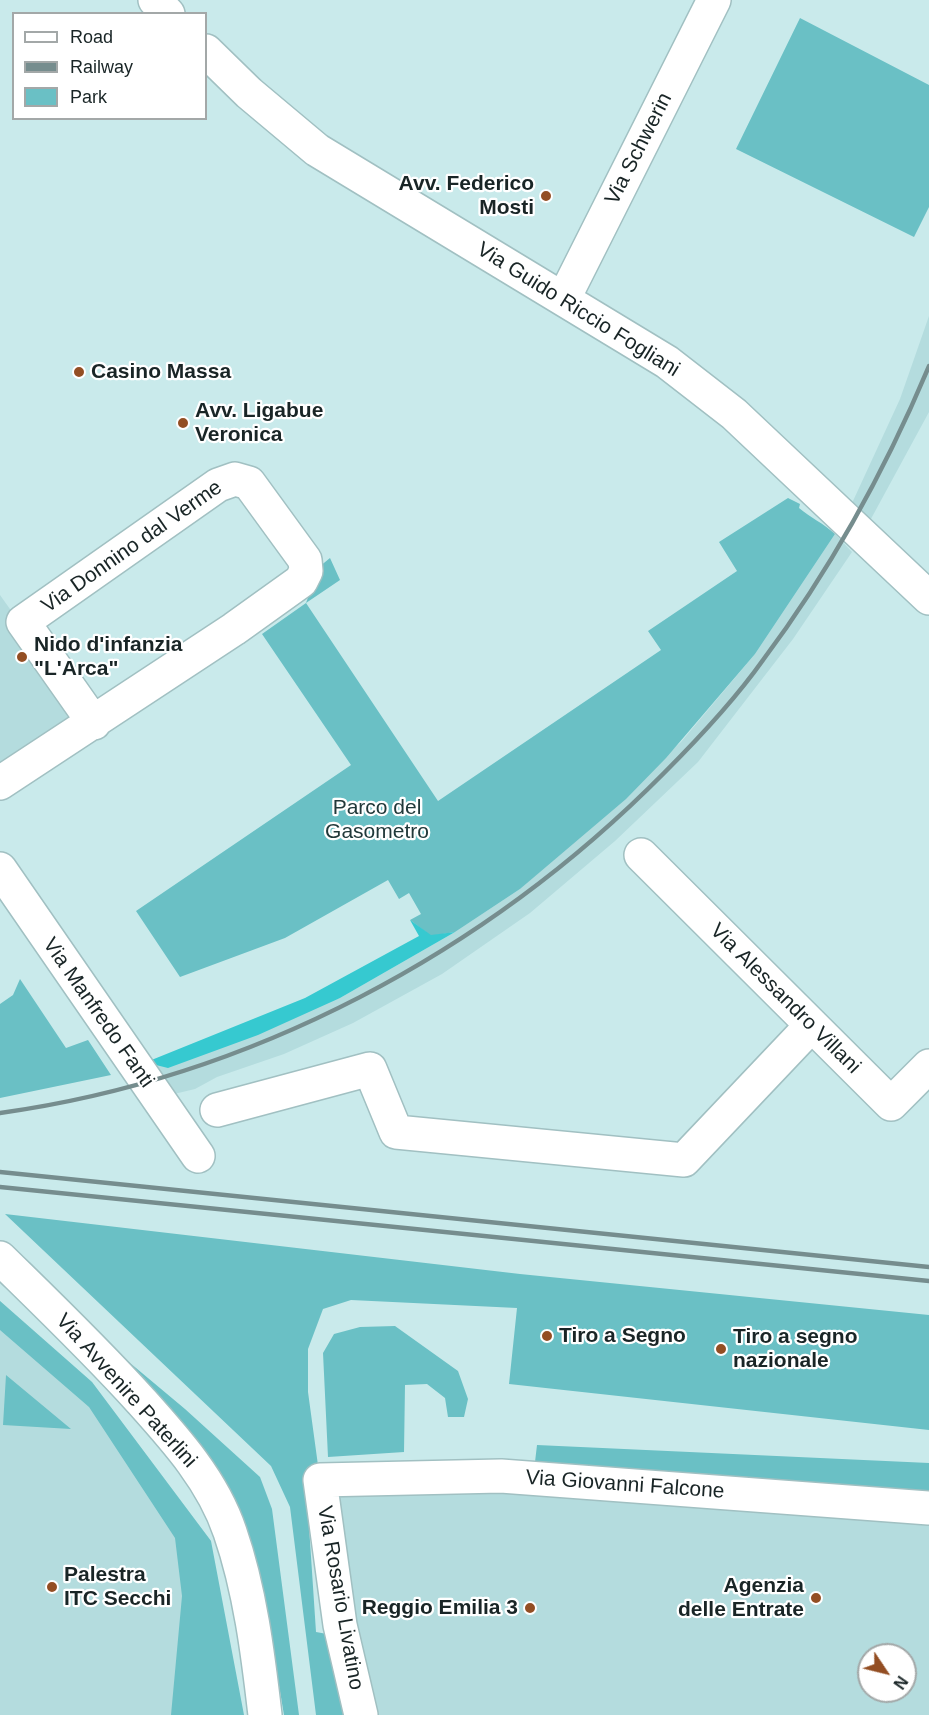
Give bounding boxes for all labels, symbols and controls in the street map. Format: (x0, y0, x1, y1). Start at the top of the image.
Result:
legend (12, 12, 207, 120)
text: Road (70, 27, 113, 47)
text: Railway (70, 57, 133, 77)
text: Park (70, 87, 107, 107)
street label: Via Schwerin (600, 89, 678, 209)
place label: Avv. Federico Mosti (399, 171, 534, 221)
marker: Avv. Federico Mosti (539, 189, 553, 203)
street label: Via Guido Riccio Fogliani (472, 237, 684, 383)
place label: Casino Massa (91, 359, 231, 385)
marker: Casino Massa (72, 365, 86, 379)
place label: Avv. Ligabue Veronica (195, 398, 323, 448)
marker: Avv. Ligabue Veronica (176, 416, 190, 430)
street label: Via Donnino dal Verme (37, 475, 227, 619)
place label: Nido d'infanzia "L'Arca" (34, 632, 182, 682)
marker: Nido d'infanzia "L'Arca" (15, 650, 29, 664)
park label: Parco del Gasometro (325, 795, 429, 845)
street label: Via Alessandro Villani (705, 919, 865, 1079)
street label: Via Manfredo Fanti (37, 933, 159, 1093)
street label: Via Avvenire Paterlini (50, 1309, 202, 1473)
place label: Tiro a Segno (559, 1323, 686, 1349)
place label: Tiro a segno nazionale (733, 1324, 857, 1374)
marker: Tiro a Segno (540, 1329, 554, 1343)
marker: Tiro a segno nazionale (714, 1342, 728, 1356)
street label: Via Giovanni Falcone (525, 1465, 725, 1505)
street label: Via Rosario Livatino (311, 1504, 369, 1692)
place label: Palestra ITC Secchi (64, 1562, 171, 1612)
place label: Agenzia delle Entrate (678, 1573, 804, 1623)
marker: Palestra ITC Secchi (45, 1580, 59, 1594)
marker: Agenzia delle Entrate (809, 1591, 823, 1605)
place label: Reggio Emilia 3 (362, 1595, 518, 1621)
marker: Reggio Emilia 3 (523, 1601, 537, 1615)
north arrow (857, 1643, 917, 1703)
text: N (890, 1673, 911, 1692)

